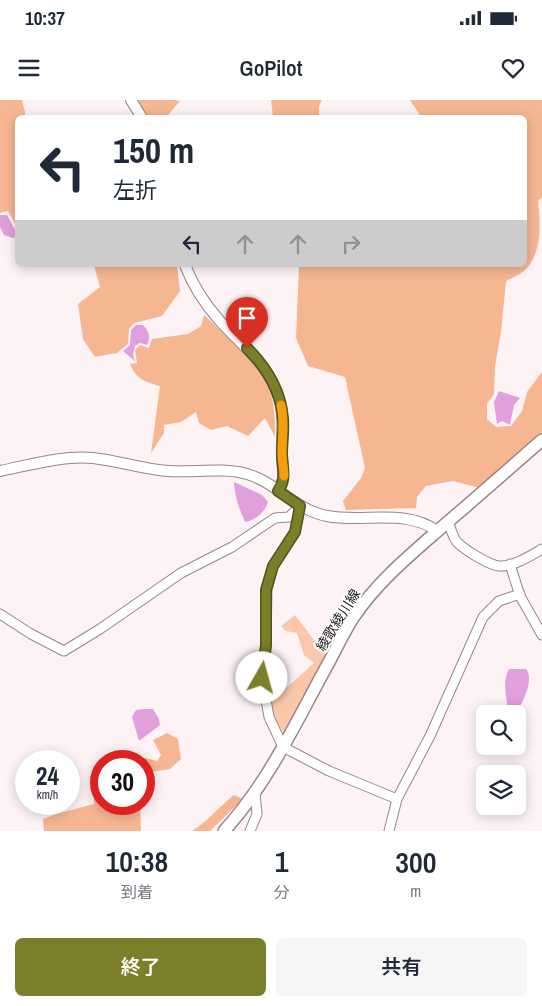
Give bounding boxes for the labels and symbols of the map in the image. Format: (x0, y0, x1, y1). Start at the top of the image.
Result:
pin (226, 297, 268, 348)
street label: 綾歌綾川線 (312, 586, 364, 654)
position arrow (235, 651, 287, 703)
speed limit sign: 30 (90, 750, 155, 815)

